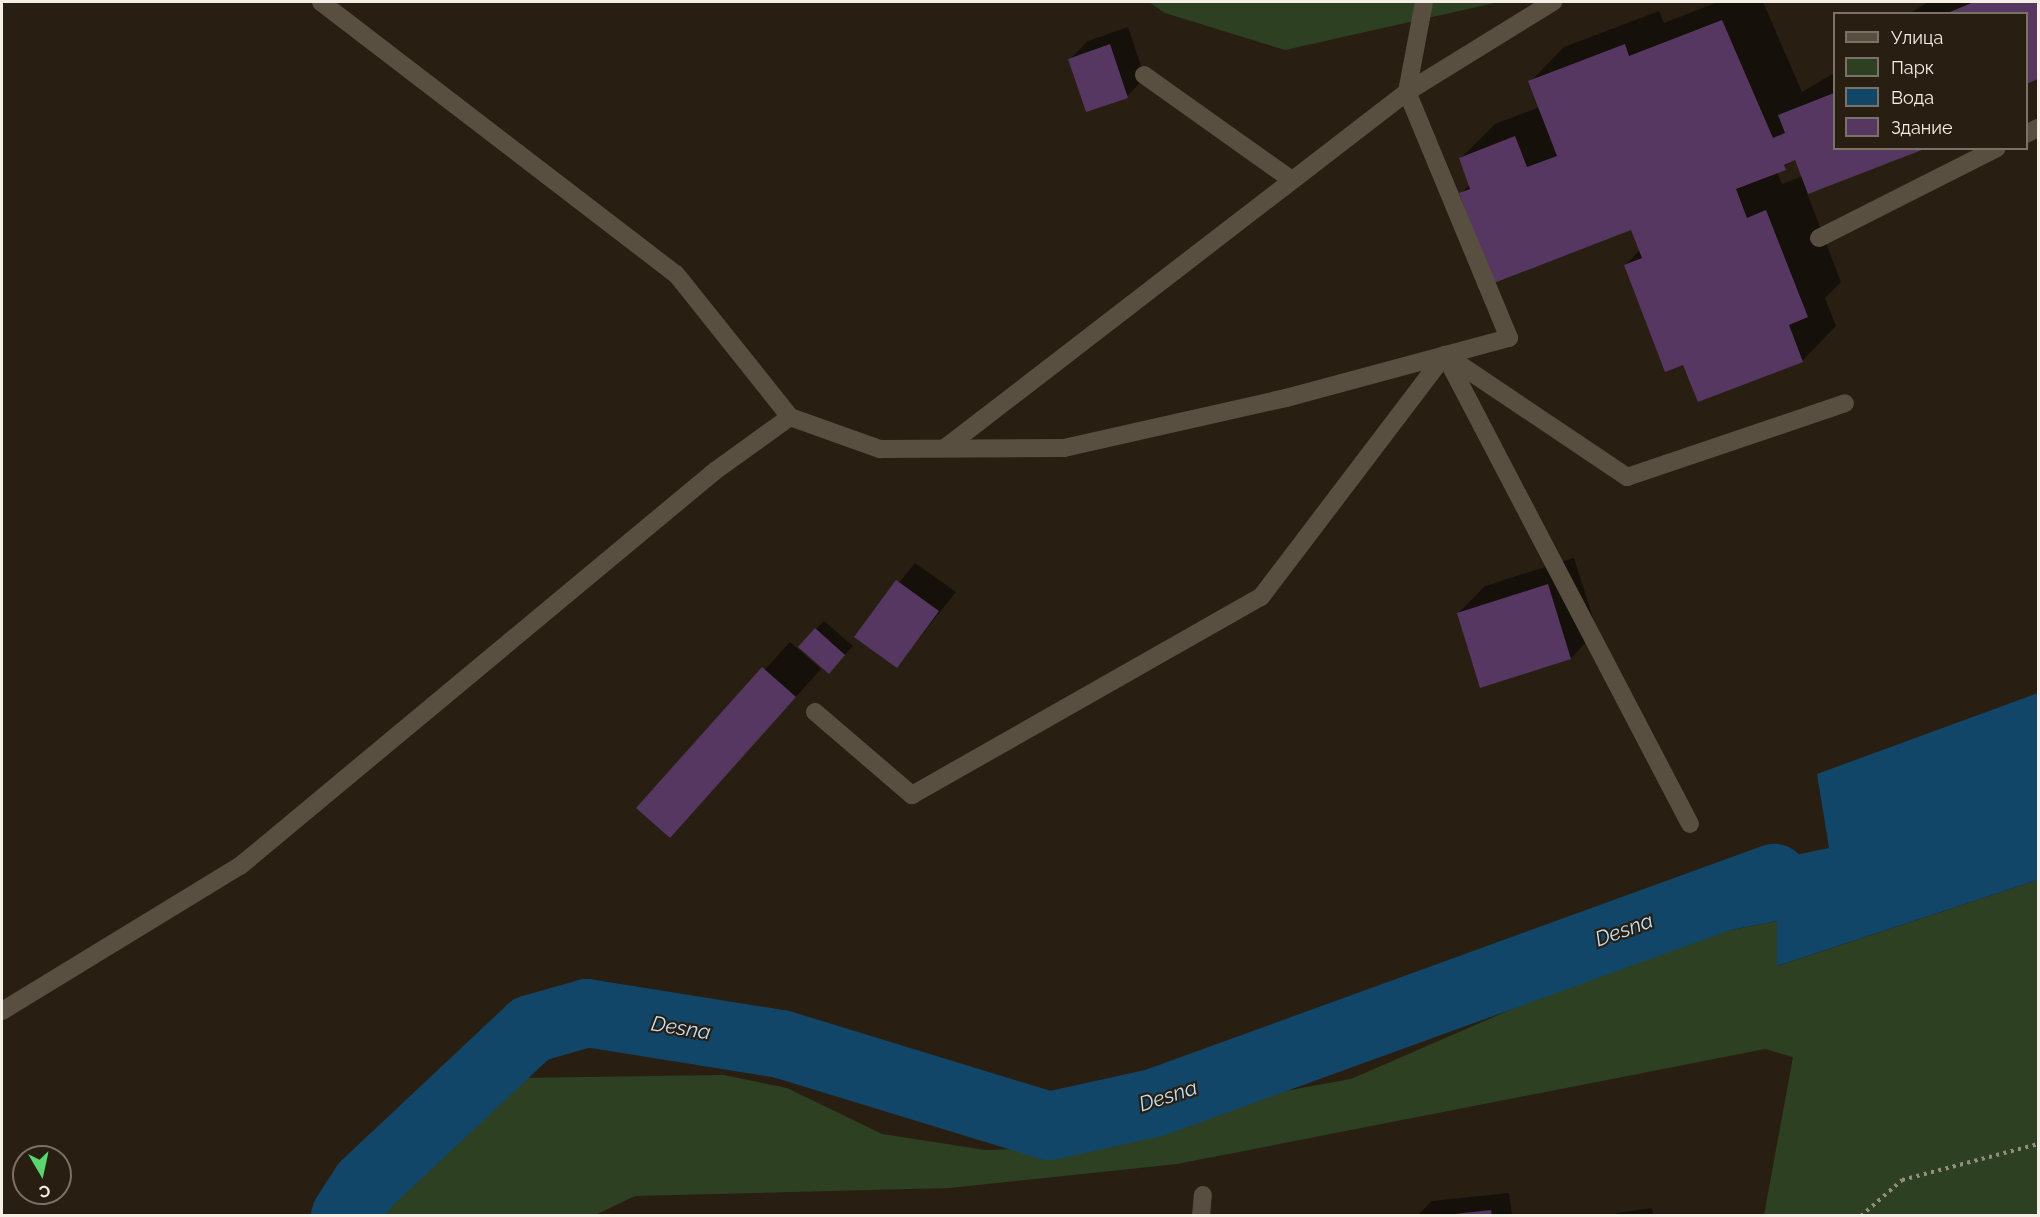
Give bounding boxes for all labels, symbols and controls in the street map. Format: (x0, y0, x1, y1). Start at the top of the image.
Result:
legend (1833, 12, 2028, 150)
text: Улица (1891, 27, 1943, 48)
text: Парк (1891, 57, 1934, 78)
text: Вода (1891, 87, 1934, 108)
text: Здание (1891, 117, 1953, 138)
water label: Desna (1592, 908, 1656, 952)
water label: Desna (649, 1011, 713, 1045)
water label: Desna (1136, 1075, 1200, 1117)
north arrow (12, 1145, 72, 1205)
text: С (38, 1181, 51, 1202)

